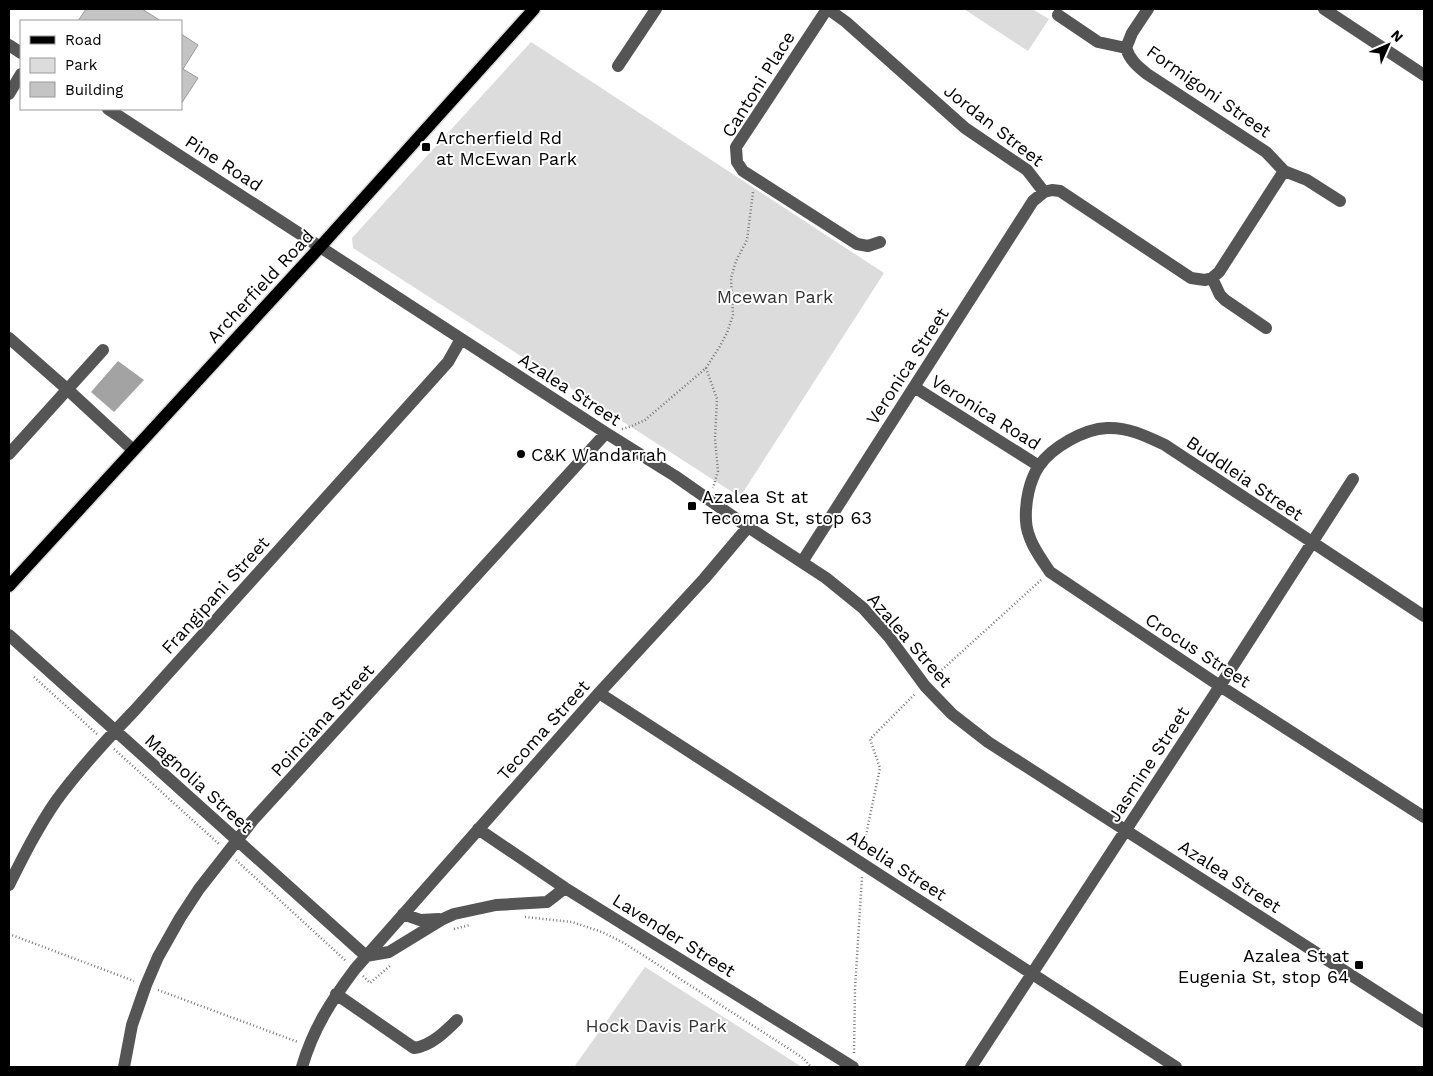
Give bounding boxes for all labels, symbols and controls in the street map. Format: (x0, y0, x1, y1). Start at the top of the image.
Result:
legend (20, 20, 182, 110)
north arrow (1363, 20, 1413, 70)
text: N (1388, 26, 1407, 45)
street label: Cantoni Place (717, 27, 799, 141)
text: Road (65, 31, 102, 49)
street label: Formigoni Street (1143, 40, 1275, 142)
text: Park (65, 56, 98, 74)
street label: Jordan Street (940, 80, 1048, 171)
text: Building (65, 81, 123, 99)
place label: Archerfield Rd at McEwan Park (436, 127, 577, 169)
street label: Pine Road (182, 130, 266, 196)
marker: Archerfield Rd at McEwan Park (420, 141, 432, 153)
street label: Archerfield Road (202, 225, 318, 347)
park label: Mcewan Park (717, 286, 833, 307)
street label: Veronica Street (861, 303, 953, 428)
street label: Azalea Street (515, 348, 625, 430)
street label: Veronica Road (927, 370, 1045, 454)
street label: Buddleia Street (1183, 431, 1308, 525)
place label: C&K Wandarrah (531, 444, 667, 465)
marker: C&K Wandarrah (515, 448, 527, 460)
place label: Azalea St at Tecoma St, stop 63 (702, 486, 872, 528)
marker: Azalea St at Tecoma St, stop 63 (686, 500, 698, 512)
street label: Frangipani Street (157, 532, 274, 658)
street label: Azalea Street (863, 589, 957, 692)
street label: Crocus Street (1141, 608, 1255, 692)
street label: Poinciana Street (266, 659, 378, 780)
street label: Tecoma Street (493, 675, 594, 784)
street label: Jasmine Street (1103, 702, 1193, 826)
street label: Magnolia Street (141, 729, 257, 837)
street label: Abelia Street (843, 825, 951, 905)
street label: Azalea Street (1175, 835, 1285, 917)
street label: Lavender Street (609, 889, 740, 981)
place label: Azalea St at Eugenia St, stop 64 (1178, 945, 1349, 987)
marker: Azalea St at Eugenia St, stop 64 (1353, 959, 1365, 971)
park label: Hock Davis Park (585, 1015, 727, 1036)

